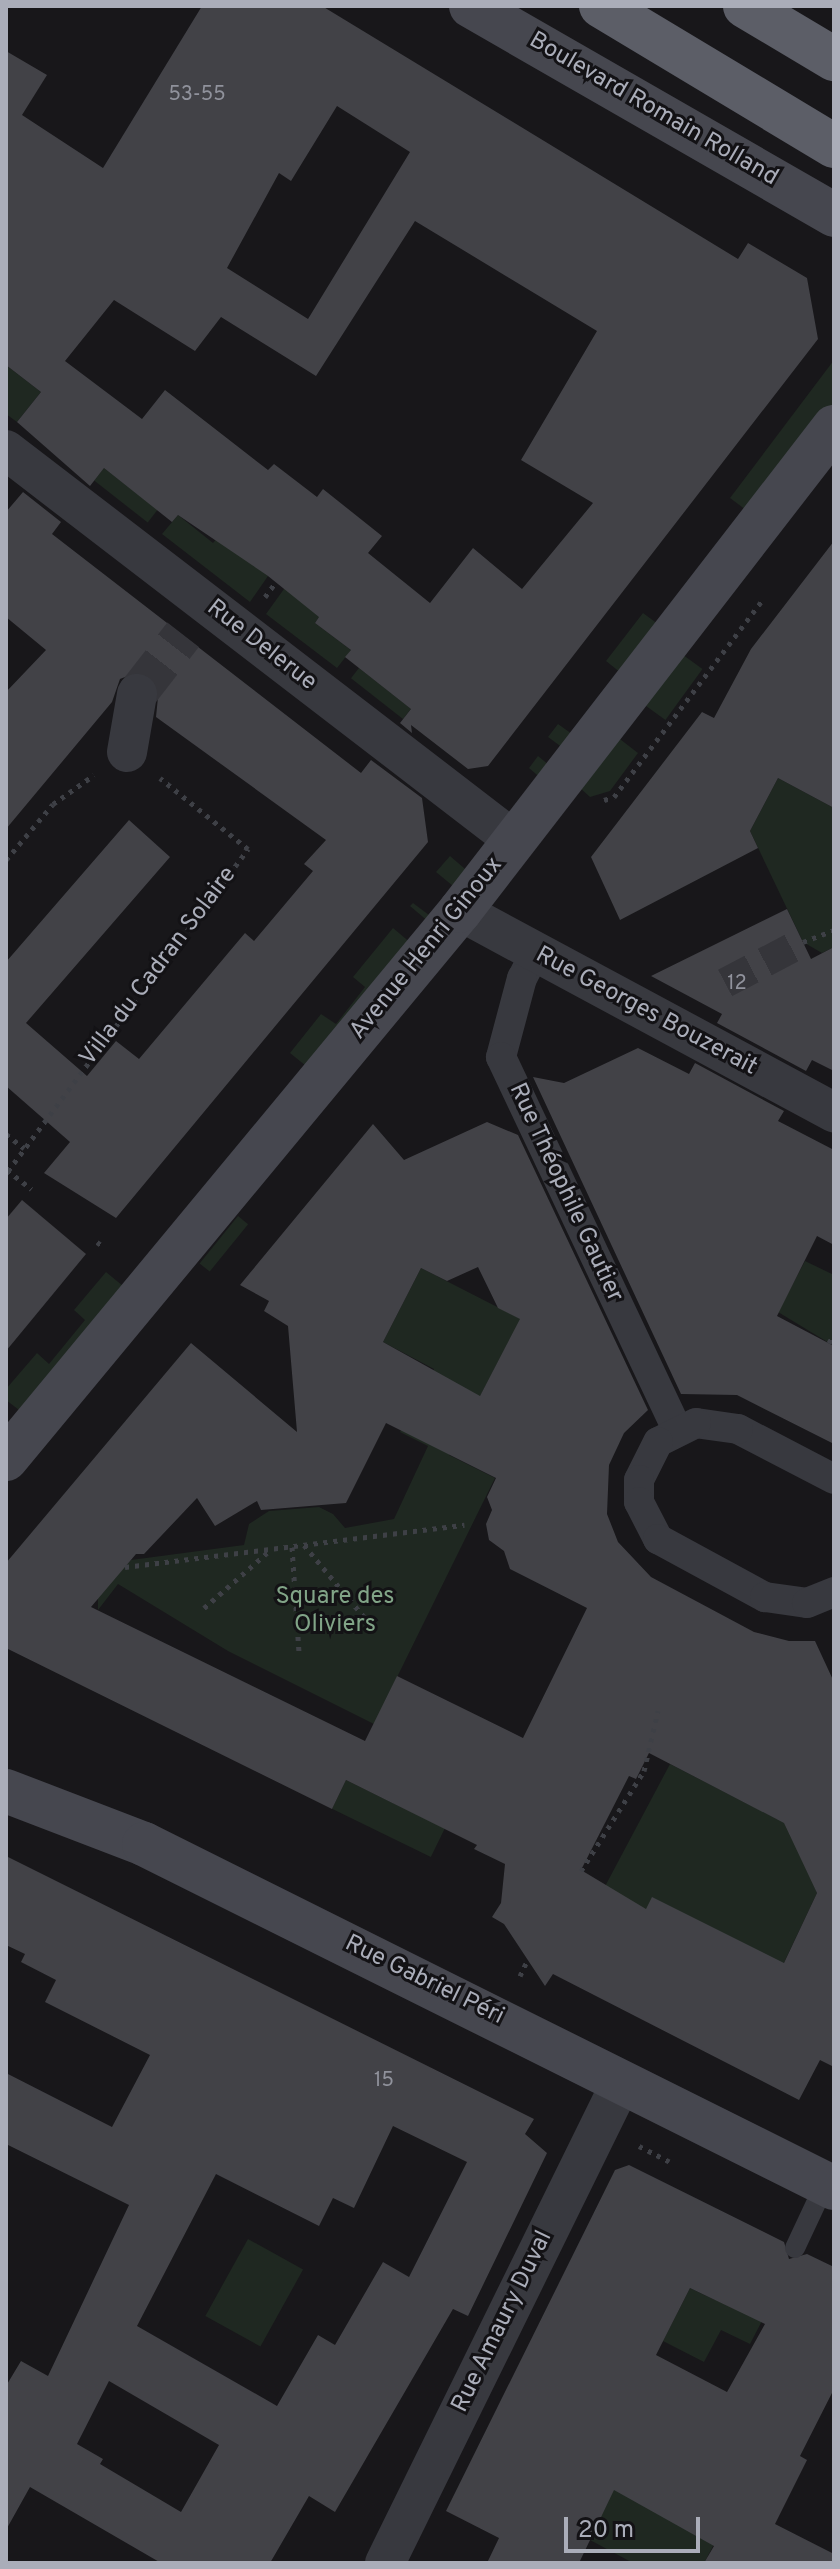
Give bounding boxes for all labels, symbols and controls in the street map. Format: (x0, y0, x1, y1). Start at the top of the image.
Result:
street label: Boulevard Romain Rolland (523, 27, 783, 193)
house number: 53-55 (168, 83, 226, 107)
street label: Rue Delerue (200, 594, 322, 698)
street label: Avenue Henri Ginoux (345, 852, 509, 1046)
street label: Villa du Cadran Solaire (75, 862, 243, 1072)
street label: Rue Georges Bouzerait (530, 941, 762, 1083)
house number: 12 (727, 972, 747, 996)
street label: Rue Théophile Gautier (501, 1078, 629, 1308)
park label: Square des Oliviers (276, 1584, 394, 1640)
street label: Rue Gabriel Péri (340, 1930, 508, 2032)
house number: 15 (374, 2069, 394, 2093)
street label: Rue Amaury Duval (446, 2226, 560, 2418)
scale bar (568, 2501, 704, 2551)
text: 20 m (578, 2516, 634, 2546)

